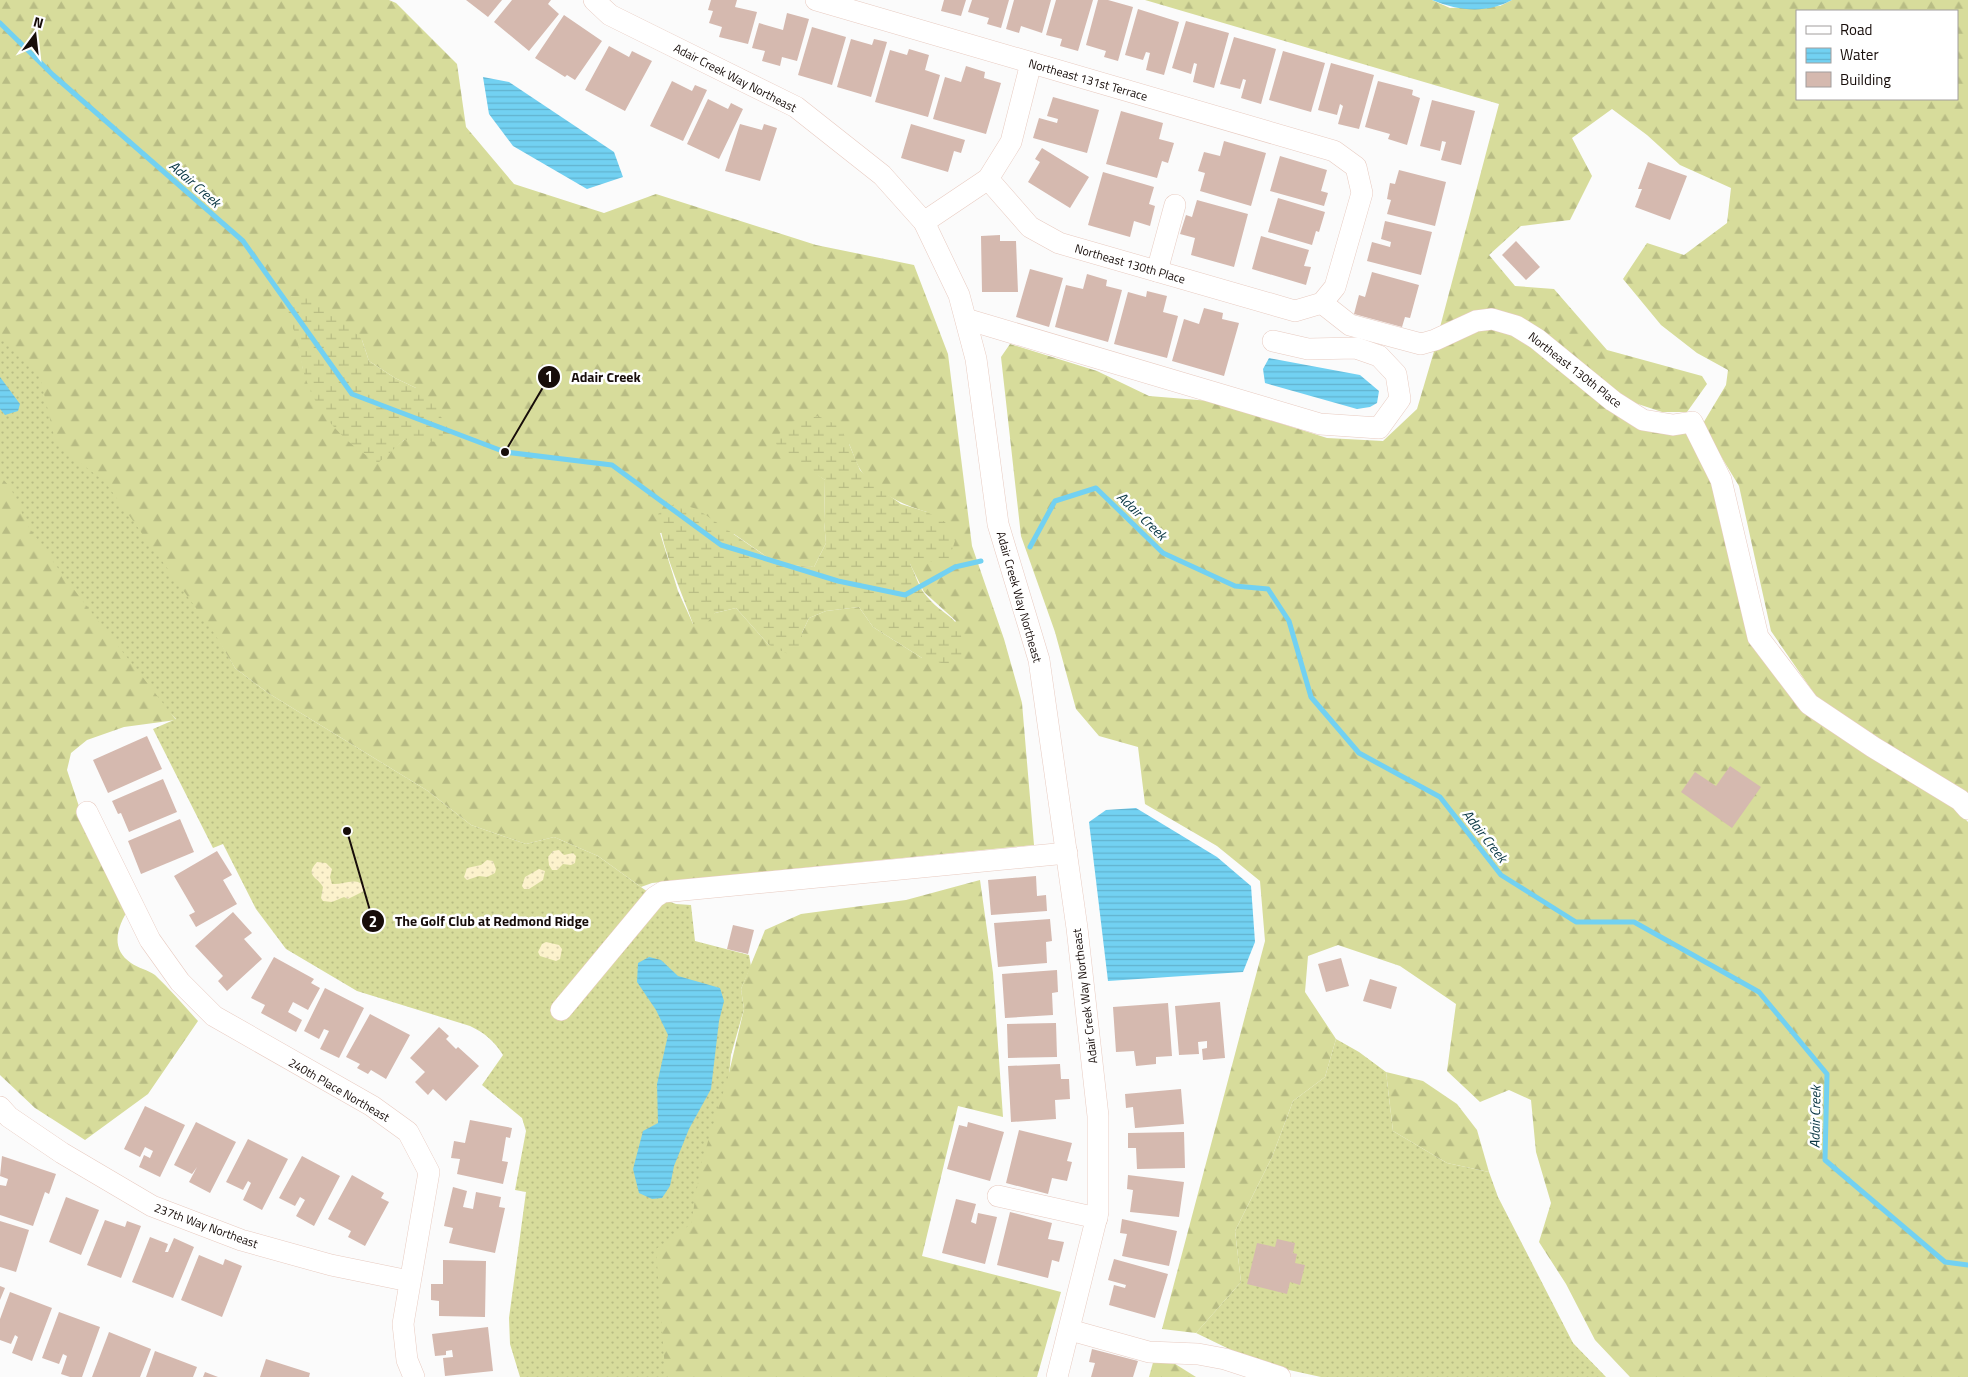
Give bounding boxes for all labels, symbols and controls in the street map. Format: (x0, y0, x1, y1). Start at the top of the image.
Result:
north arrow (10, 10, 60, 60)
legend (1796, 10, 1958, 100)
text: N (31, 11, 46, 33)
text: Road (1840, 18, 1872, 41)
street label: Adair Creek Way Northeast (670, 38, 801, 117)
text: Water (1840, 43, 1879, 66)
street label: Northeast 131st Terrace (1026, 53, 1150, 106)
text: Building (1840, 68, 1891, 91)
water label: Adair Creek (165, 155, 227, 213)
street label: Northeast 130th Place (1073, 239, 1188, 288)
street label: Northeast 130th Place (1524, 327, 1626, 412)
callout: Adair Creek (536, 363, 651, 392)
text: 1 (545, 365, 553, 388)
text: Adair Creek (571, 366, 641, 387)
water label: Adair Creek (1113, 486, 1173, 546)
street label: Adair Creek Way Northeast (992, 529, 1048, 665)
water label: Adair Creek (1458, 805, 1514, 868)
callout: The Golf Club at Redmond Ridge (360, 907, 599, 936)
text: 2 (369, 910, 377, 933)
text: The Golf Club at Redmond Ridge (395, 910, 589, 931)
street label: Adair Creek Way Northeast (1067, 927, 1102, 1065)
street label: 240th Place Northeast (285, 1053, 394, 1127)
water label: Adair Creek (1803, 1084, 1826, 1148)
street label: 237th Way Northeast (152, 1198, 262, 1253)

